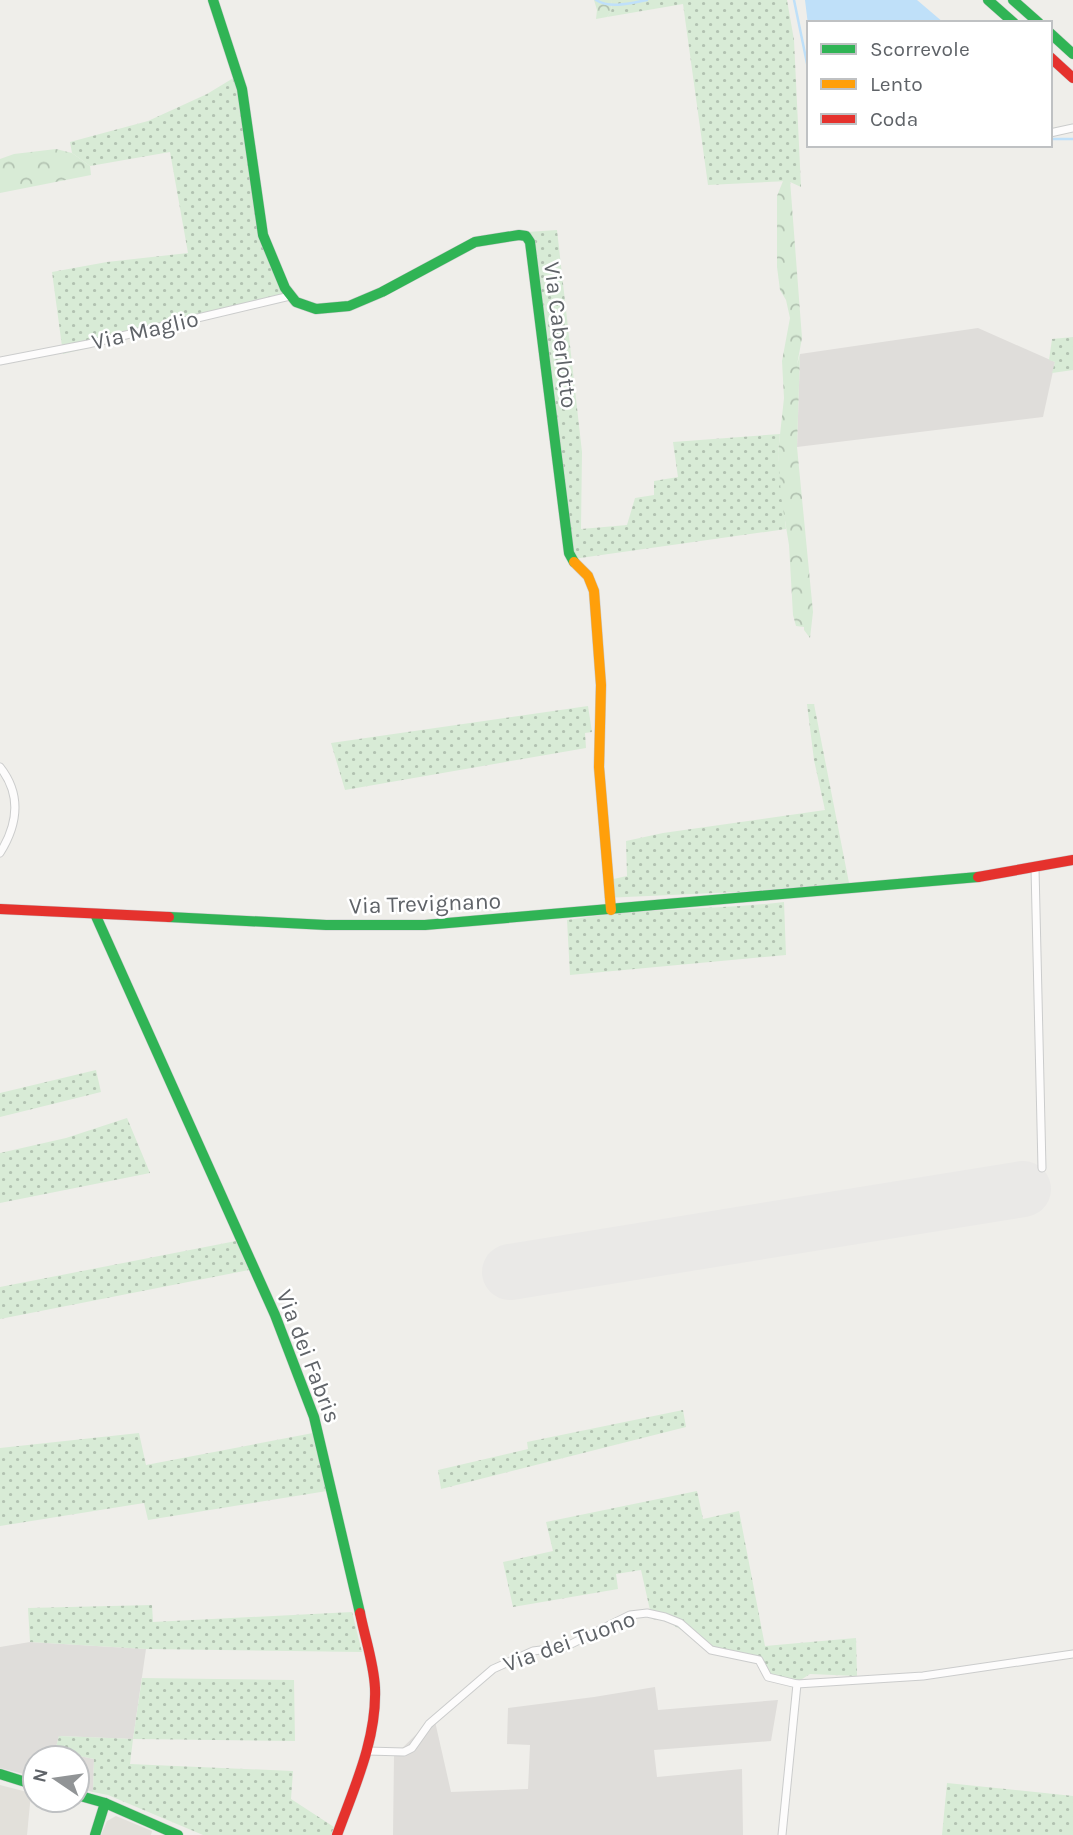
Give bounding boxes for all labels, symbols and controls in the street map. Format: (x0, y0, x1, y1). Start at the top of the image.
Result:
legend (807, 21, 1052, 147)
text: Scorrevole (870, 37, 970, 61)
text: Lento (870, 72, 923, 96)
text: Coda (870, 107, 918, 131)
street label: Via Caberlotto (538, 260, 583, 410)
street label: Via Maglio (89, 305, 201, 356)
street label: Via Trevignano (348, 887, 502, 920)
street label: Via dei Fabris (271, 1286, 346, 1427)
street label: Via dei Tuono (499, 1605, 639, 1678)
north arrow (21, 1744, 91, 1814)
text: N (28, 1766, 53, 1785)

